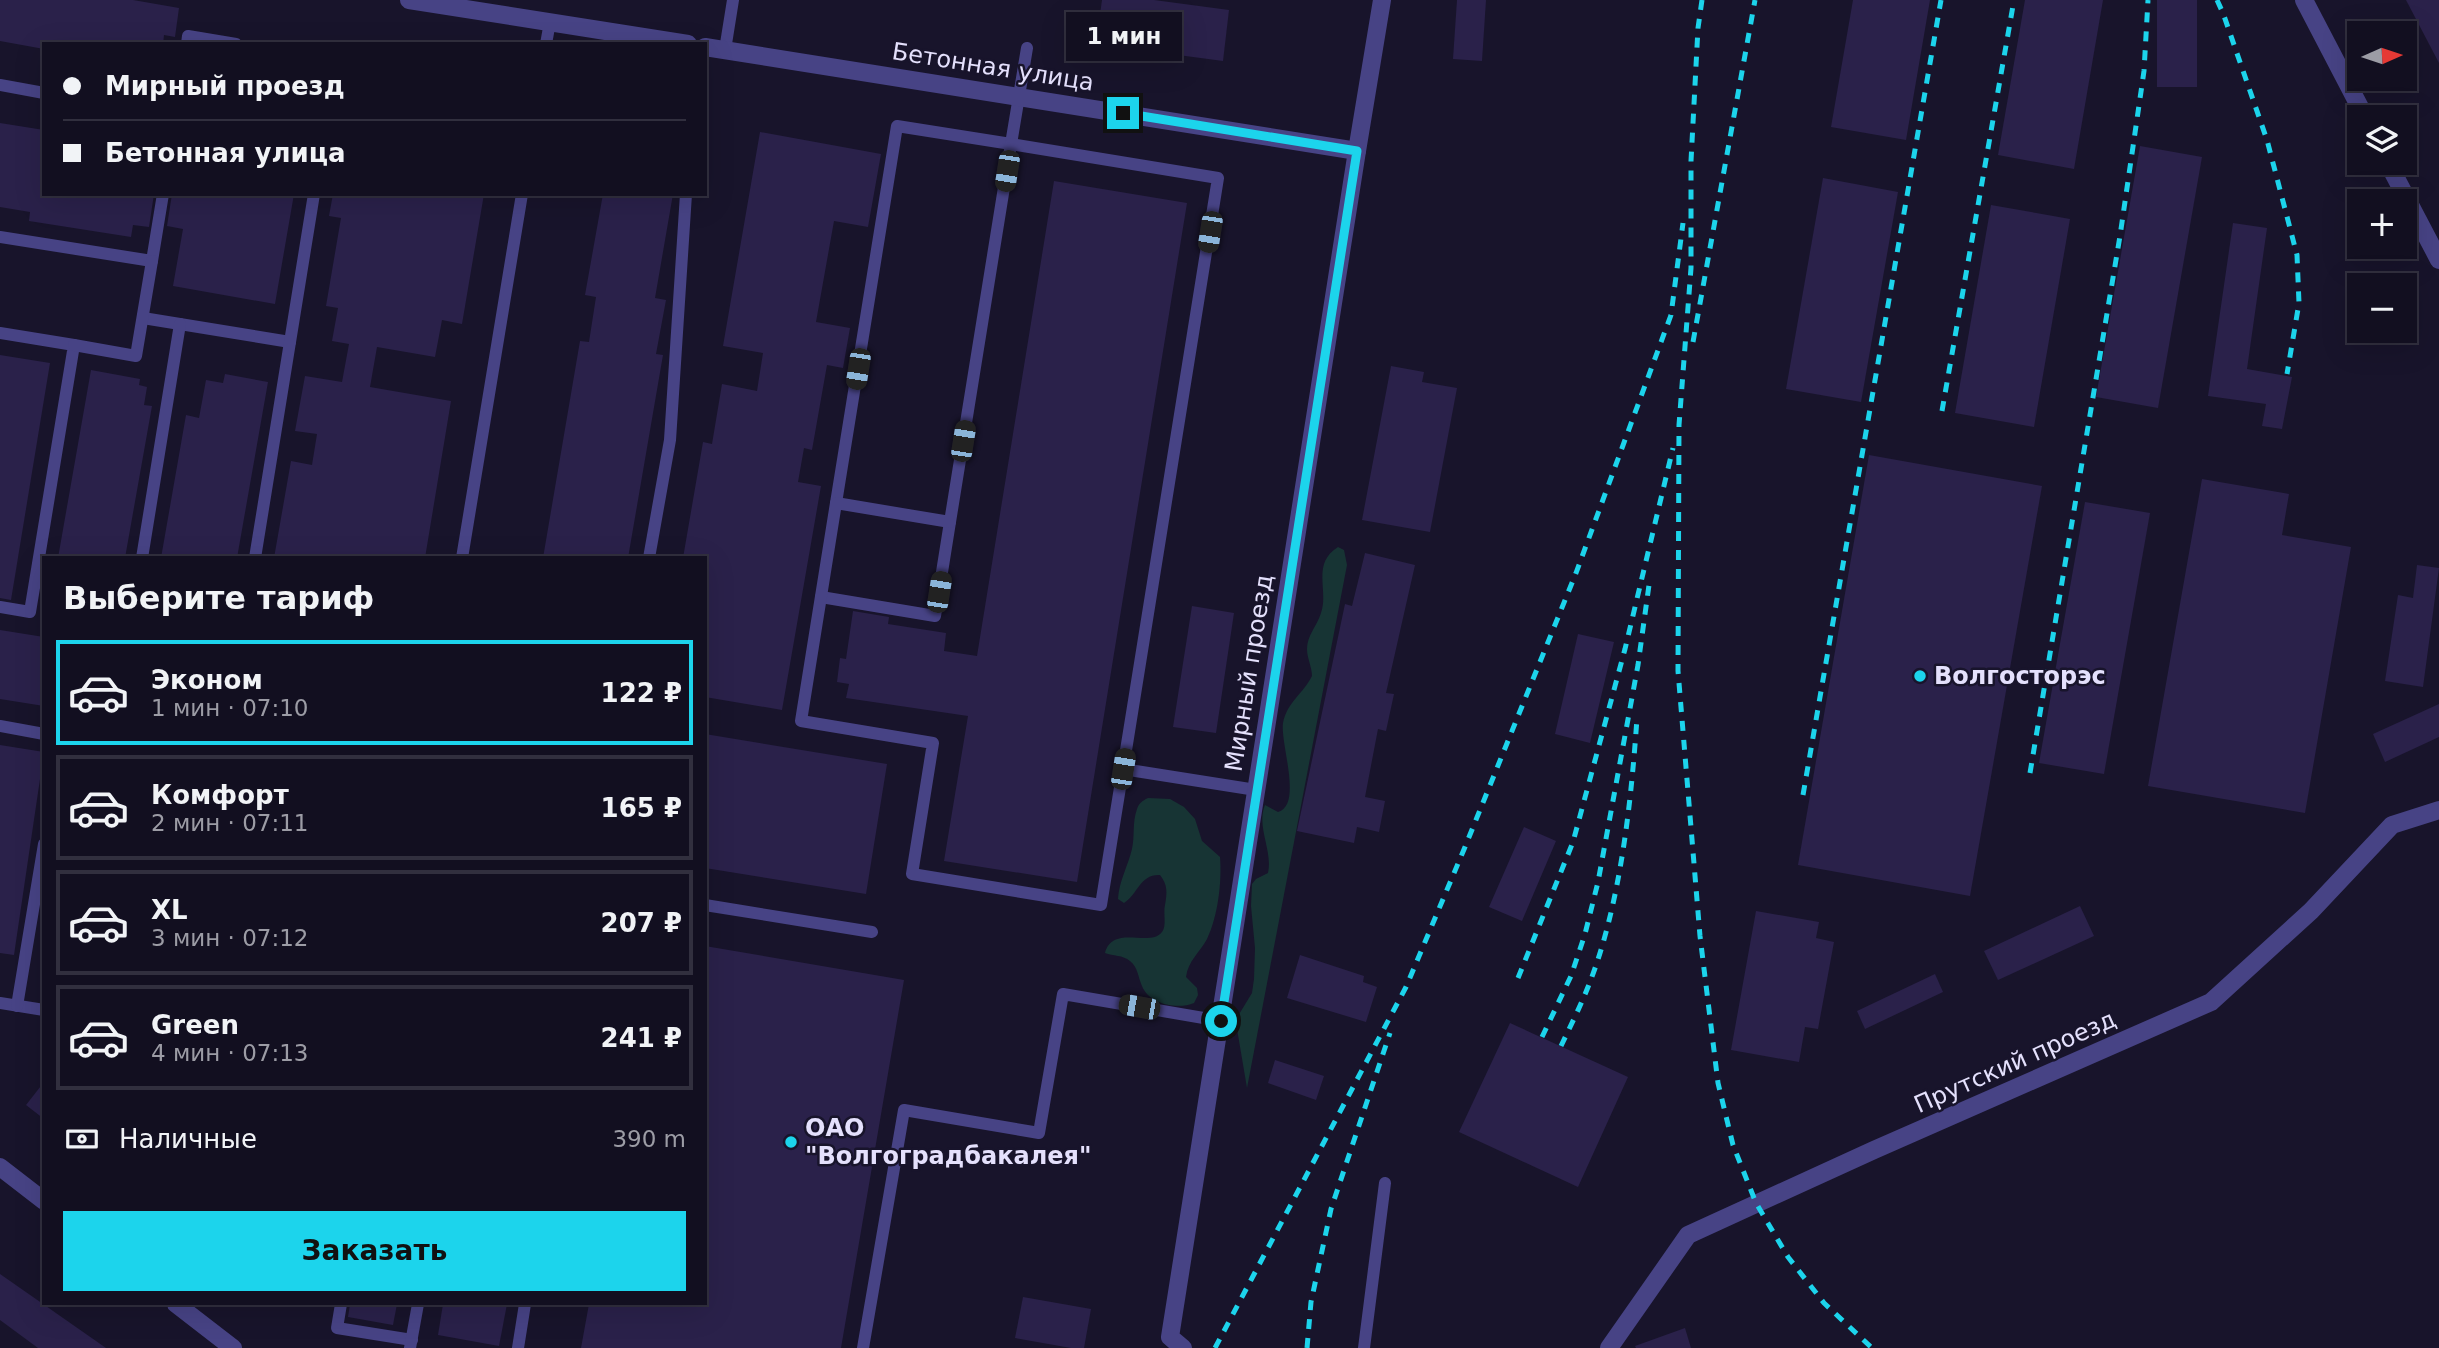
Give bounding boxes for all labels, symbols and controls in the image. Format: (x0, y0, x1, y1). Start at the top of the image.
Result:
callout: 1 мин (1065, 11, 1181, 60)
north arrow (2347, 21, 2417, 91)
map controls (2347, 21, 2417, 343)
text: 1 мин (1087, 23, 1161, 49)
street label: Бетонная улица (890, 37, 1096, 97)
text: Мирный проезд (105, 71, 345, 101)
route end (1107, 97, 1139, 129)
button: layers (2347, 105, 2417, 175)
text: Бетонная улица (105, 138, 346, 168)
car (994, 149, 1021, 193)
button: + (2347, 189, 2417, 259)
car (1197, 210, 1224, 254)
button: − (2347, 273, 2417, 343)
car (845, 347, 872, 391)
car (950, 419, 977, 463)
car (926, 570, 953, 614)
street label: Мирный проезд (1220, 572, 1278, 774)
text: Выберите тариф (63, 579, 374, 617)
icon: car (67, 661, 130, 724)
place label: Волгосторэс (1934, 662, 2106, 690)
text: Эконом (151, 665, 263, 695)
marker: Волгосторэс (1912, 668, 1928, 684)
text: 122 ₽ (601, 678, 682, 708)
text: 1 мин · 07:10 (151, 695, 309, 721)
car (1110, 747, 1137, 791)
icon: car (67, 776, 130, 839)
text: Комфорт (151, 780, 289, 810)
text: 165 ₽ (601, 793, 682, 823)
text: 2 мин · 07:11 (151, 810, 309, 836)
icon: car (67, 891, 130, 954)
text: XL (151, 895, 188, 925)
text: 207 ₽ (601, 908, 682, 938)
text: 3 мин · 07:12 (151, 925, 309, 951)
car (1117, 993, 1162, 1021)
route start (1205, 1005, 1237, 1037)
street label: Прутский проезд (1910, 1005, 2120, 1119)
icon: car (67, 1006, 130, 1069)
text: Green (151, 1010, 239, 1040)
text: 241 ₽ (601, 1023, 682, 1053)
text: 4 мин · 07:13 (151, 1040, 309, 1066)
place label: ОАО "Волгоградбакалея" (805, 1114, 1091, 1170)
icon: cash (63, 1120, 101, 1158)
text: Наличные (119, 1124, 257, 1154)
text: 390 m (612, 1126, 686, 1152)
marker: ОАО "Волгоградбакалея" (783, 1134, 799, 1150)
button: Заказать (63, 1211, 686, 1291)

